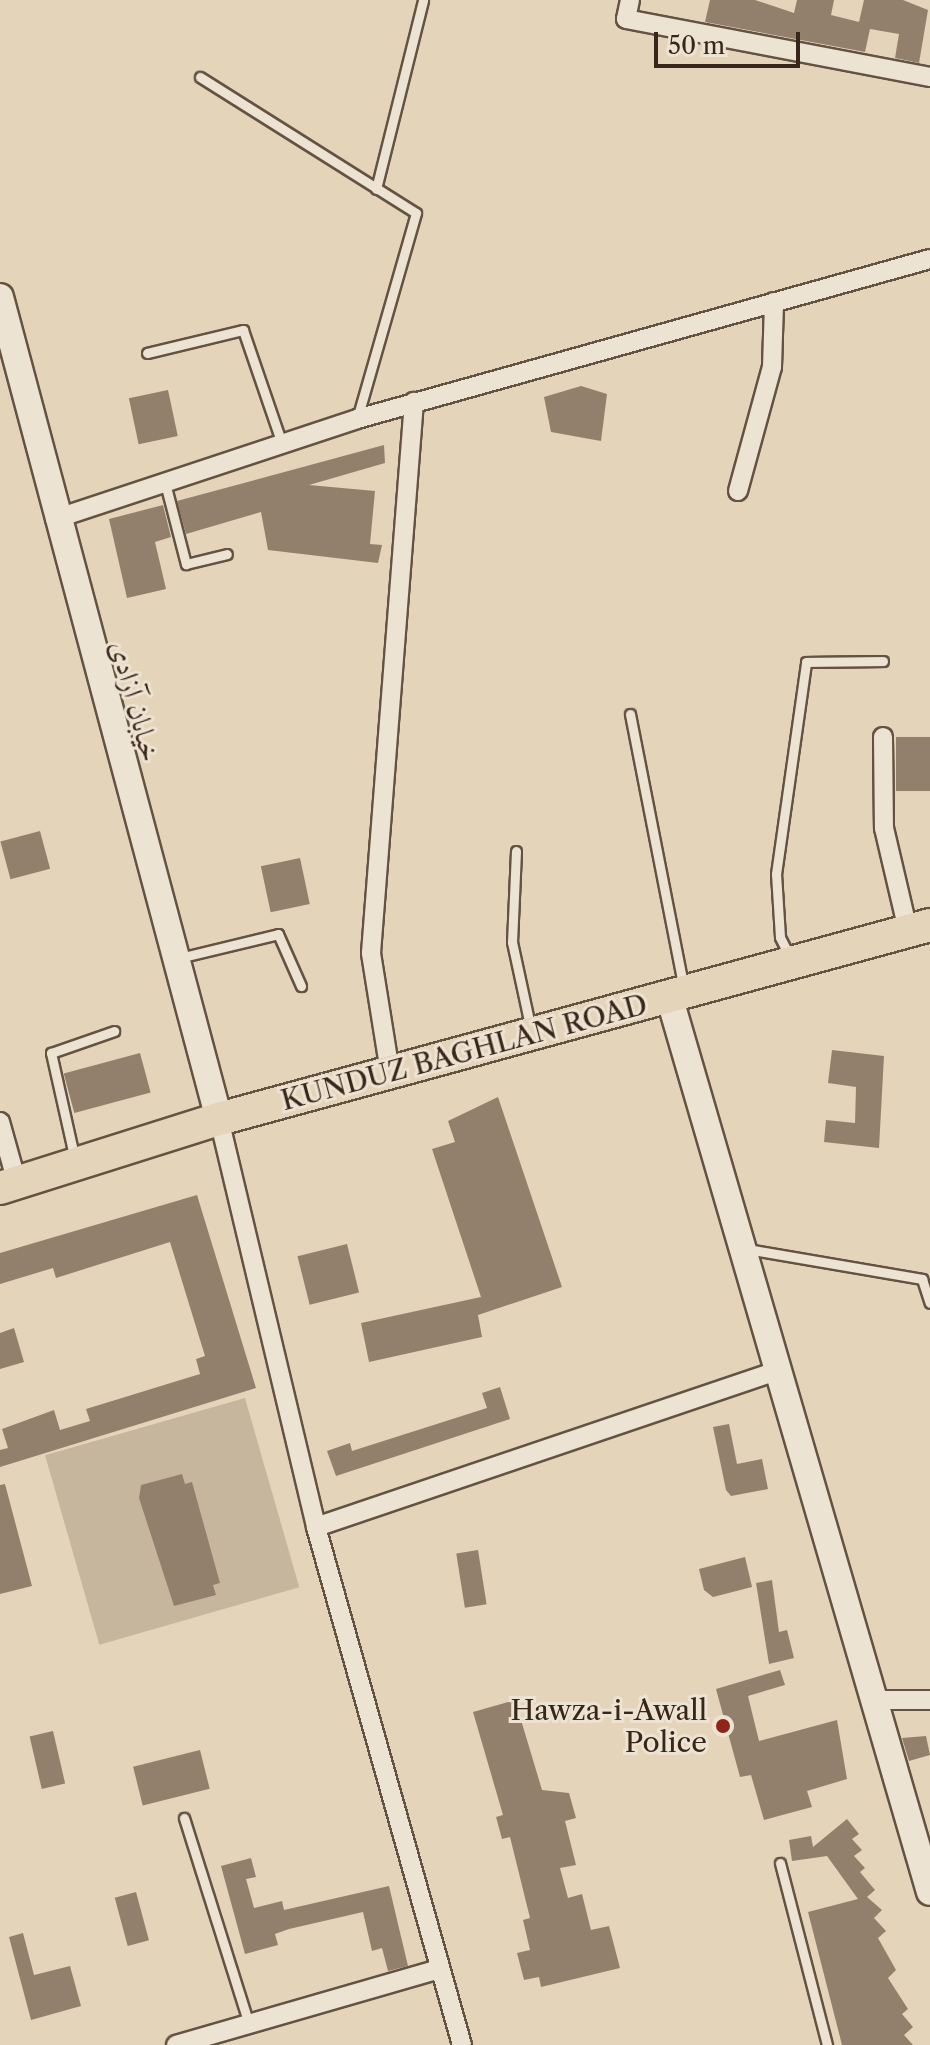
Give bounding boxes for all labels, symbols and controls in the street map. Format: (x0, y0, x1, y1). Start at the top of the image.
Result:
scale bar (658, 16, 804, 66)
text: 50 m (668, 31, 725, 60)
street label: خیابان آزادی (104, 637, 168, 765)
street label: KUNDUZ BAGHLAN ROAD (277, 987, 651, 1117)
place label: Hawza-i-Awall Police (510, 1693, 707, 1759)
marker: Hawza-i-Awall Police (714, 1717, 732, 1735)

